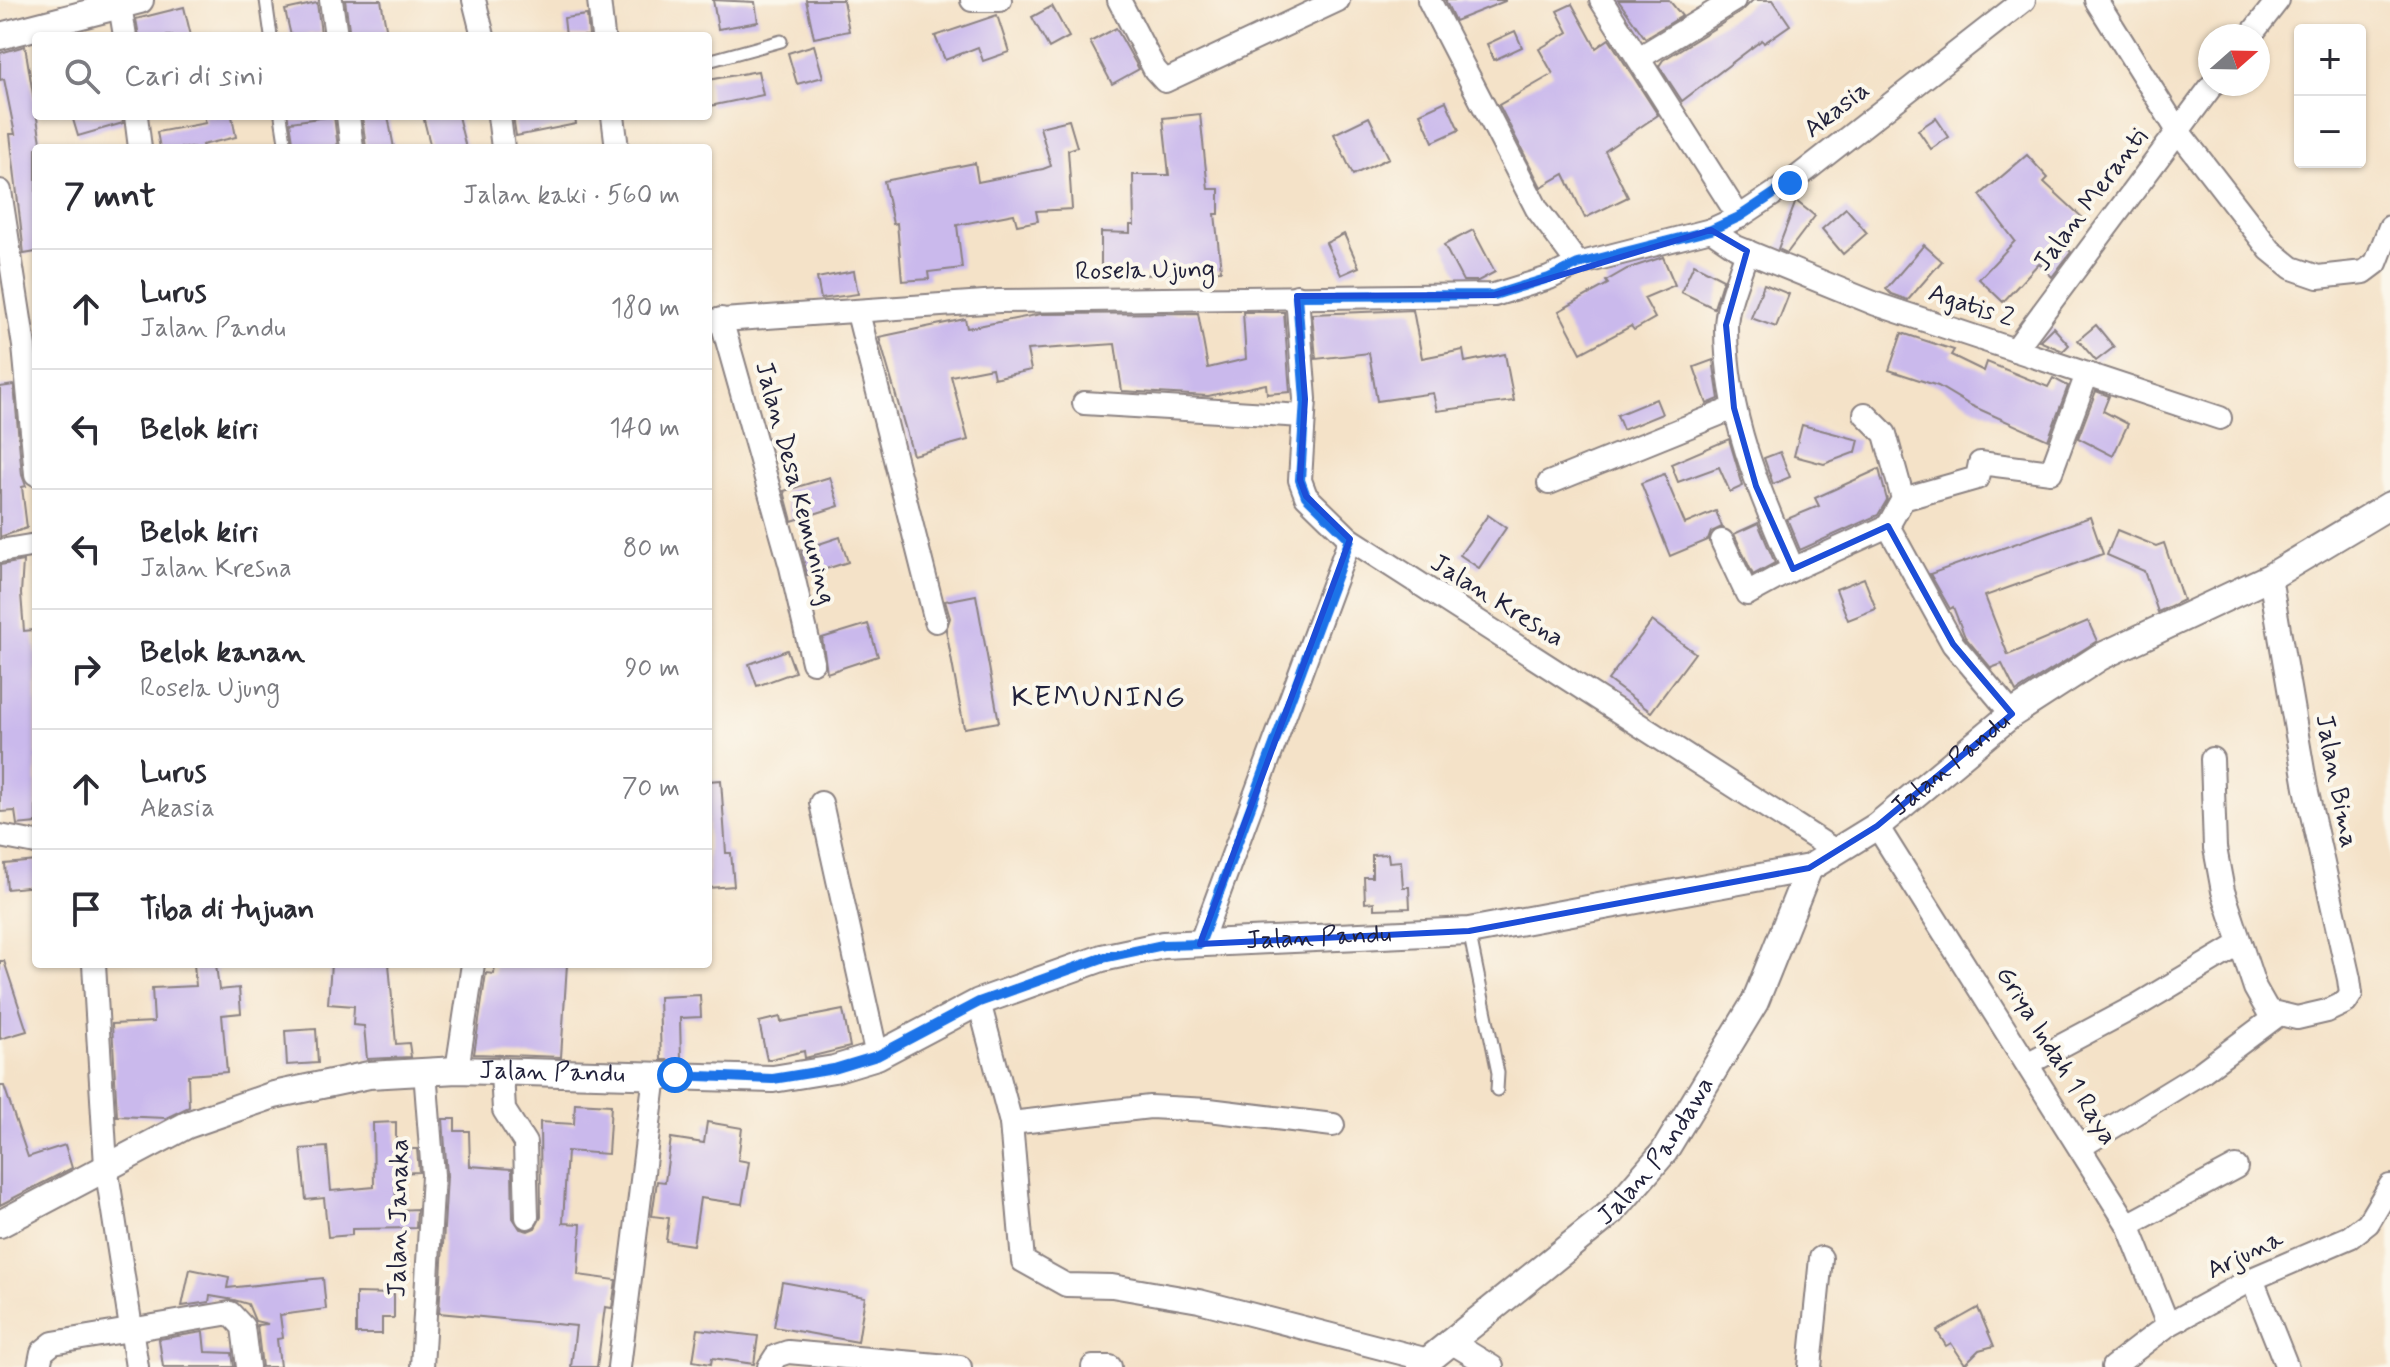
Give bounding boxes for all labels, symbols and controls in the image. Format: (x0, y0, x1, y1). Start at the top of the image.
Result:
north arrow (2198, 24, 2270, 96)
map controls (2294, 24, 2366, 168)
button: + (2294, 24, 2366, 96)
search box (32, 32, 712, 120)
icon: search (60, 54, 104, 98)
text: Cari di sini (124, 57, 264, 96)
street label: Akasia (1797, 74, 1877, 146)
button: − (2294, 96, 2366, 168)
street label: Jalan Meranti (2026, 122, 2156, 278)
route end (1772, 165, 1808, 201)
text: 7 mnt (64, 174, 156, 219)
text: Jalan kaki · 560 m (463, 179, 680, 213)
street label: Rosela Ujung (1075, 253, 1215, 291)
text: Lurus (140, 273, 207, 312)
street label: Agatis 2 (1924, 276, 2018, 336)
icon: ahead (64, 287, 108, 331)
text: 180 m (611, 292, 680, 326)
text: Jalan Pandu (140, 312, 286, 346)
street label: Jalan Desa Kemuning (746, 358, 844, 608)
icon: left (64, 407, 108, 451)
text: Belok kiri (140, 410, 258, 449)
text: 140 m (609, 412, 680, 446)
text: Belok kiri (140, 513, 258, 552)
icon: left (64, 527, 108, 571)
text: 80 m (623, 532, 680, 566)
street label: Jalan Kresna (1424, 546, 1570, 656)
text: Jalan Kresna (140, 552, 292, 586)
text: Belok kanan (140, 633, 305, 672)
icon: right (64, 647, 108, 691)
text: 90 m (625, 652, 680, 686)
text: Rosela Ujung (140, 672, 280, 706)
district label: KEMUNING (1011, 678, 1187, 717)
street label: Jalan Pandu (1884, 705, 2018, 824)
street label: Jalan Bima (2306, 711, 2366, 851)
text: Lurus (140, 753, 207, 792)
icon: ahead (64, 767, 108, 811)
text: 70 m (622, 772, 680, 806)
text: Akasia (140, 792, 215, 826)
icon: arrive (64, 887, 108, 931)
text: Tiba di tujuan (140, 890, 315, 929)
street label: Jalan Pandu (1245, 918, 1392, 958)
street label: Griya Indah 1 Raya (1987, 960, 2125, 1152)
street label: Jalan Pandu (479, 1054, 625, 1092)
route start (657, 1057, 693, 1093)
street label: Jalan Pandawa (1590, 1071, 1723, 1234)
street label: Jalan Janaka (381, 1138, 417, 1298)
street label: Arjuna (2201, 1222, 2289, 1288)

